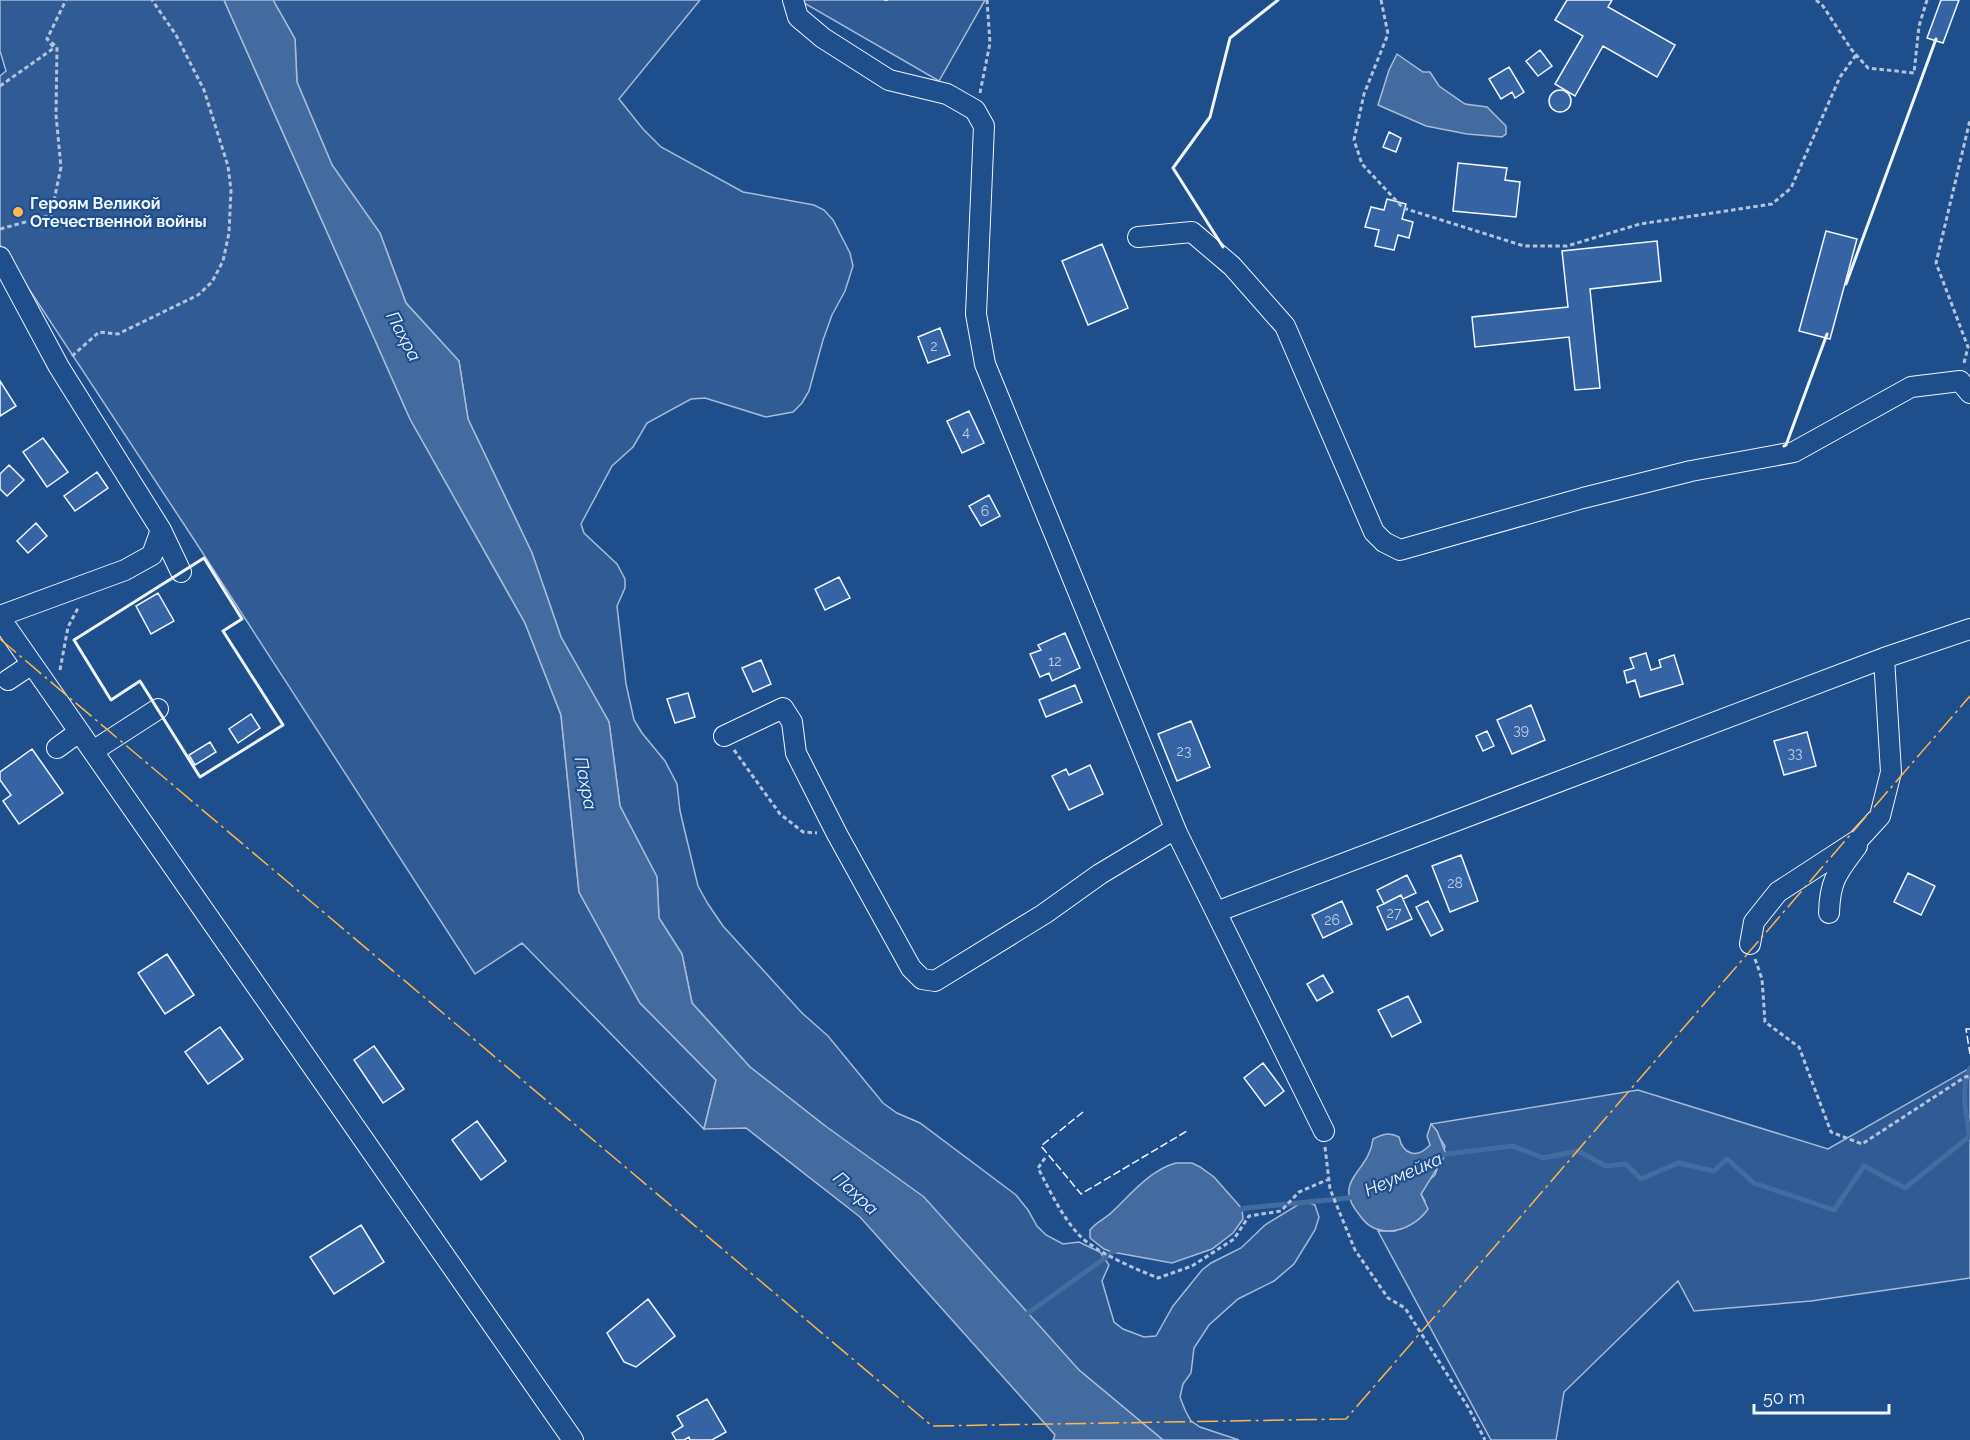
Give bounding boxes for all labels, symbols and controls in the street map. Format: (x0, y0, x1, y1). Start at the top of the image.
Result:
place label: Героям Великой Отечественной войны (30, 194, 207, 231)
marker: Героям Великой Отечественной войны (11, 205, 25, 219)
water label: Пахра (382, 307, 426, 365)
house number: 2 (930, 338, 938, 354)
house number: 4 (962, 424, 970, 440)
house number: 6 (981, 503, 989, 519)
house number: 12 (1048, 653, 1062, 669)
house number: 39 (1513, 722, 1529, 738)
house number: 23 (1177, 743, 1191, 759)
house number: 33 (1788, 745, 1802, 761)
water label: Пахра (571, 755, 601, 812)
house number: 28 (1447, 875, 1463, 891)
house number: 27 (1387, 905, 1402, 921)
house number: 26 (1324, 912, 1340, 928)
water label: Неумейка (1361, 1147, 1445, 1200)
water label: Пахра (829, 1167, 883, 1219)
scale bar (1754, 1377, 1889, 1415)
text: 50 m (1763, 1387, 1805, 1408)

